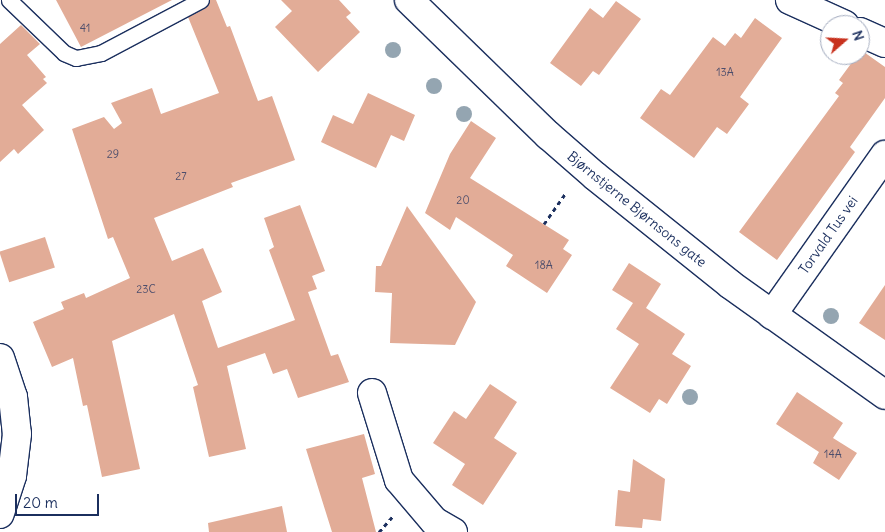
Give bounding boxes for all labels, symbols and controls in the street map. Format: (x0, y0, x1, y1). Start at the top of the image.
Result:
north arrow (820, 15, 870, 65)
house number: 41 (80, 21, 90, 35)
text: N (848, 28, 868, 43)
house number: 13A (716, 65, 734, 79)
house number: 29 (107, 147, 119, 161)
street label: Bjørnstjerne Bjørnsons gate (564, 148, 710, 270)
house number: 27 (175, 169, 187, 183)
house number: 20 (456, 193, 470, 207)
street label: Torvald Tus vei (795, 193, 861, 277)
house number: 18A (535, 258, 553, 272)
house number: 23C (136, 282, 156, 296)
house number: 14A (824, 447, 842, 461)
scale bar (18, 484, 101, 516)
text: 20 m (23, 493, 58, 512)

